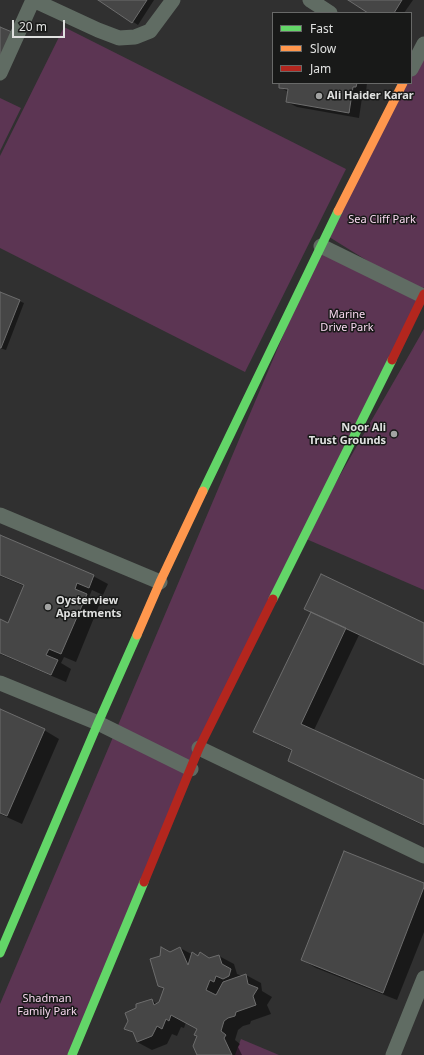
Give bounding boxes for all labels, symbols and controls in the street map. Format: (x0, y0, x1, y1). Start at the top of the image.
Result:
scale bar (14, 12, 67, 38)
legend (272, 12, 412, 84)
text: 20 m (19, 18, 47, 35)
text: Fast (310, 20, 333, 37)
text: Slow (310, 40, 336, 57)
text: Jam (310, 60, 331, 77)
place label: Ali Haider Karar (327, 89, 414, 103)
marker: Ali Haider Karar (314, 91, 324, 101)
park label: Sea Cliff Park (348, 213, 416, 227)
park label: Marine Drive Park (320, 308, 374, 334)
place label: Noor Ali Trust Grounds (309, 421, 386, 447)
marker: Noor Ali Trust Grounds (389, 429, 399, 439)
place label: Oysterview Apartments (56, 594, 122, 620)
marker: Oysterview Apartments (43, 602, 53, 612)
park label: Shadman Family Park (17, 992, 77, 1018)

